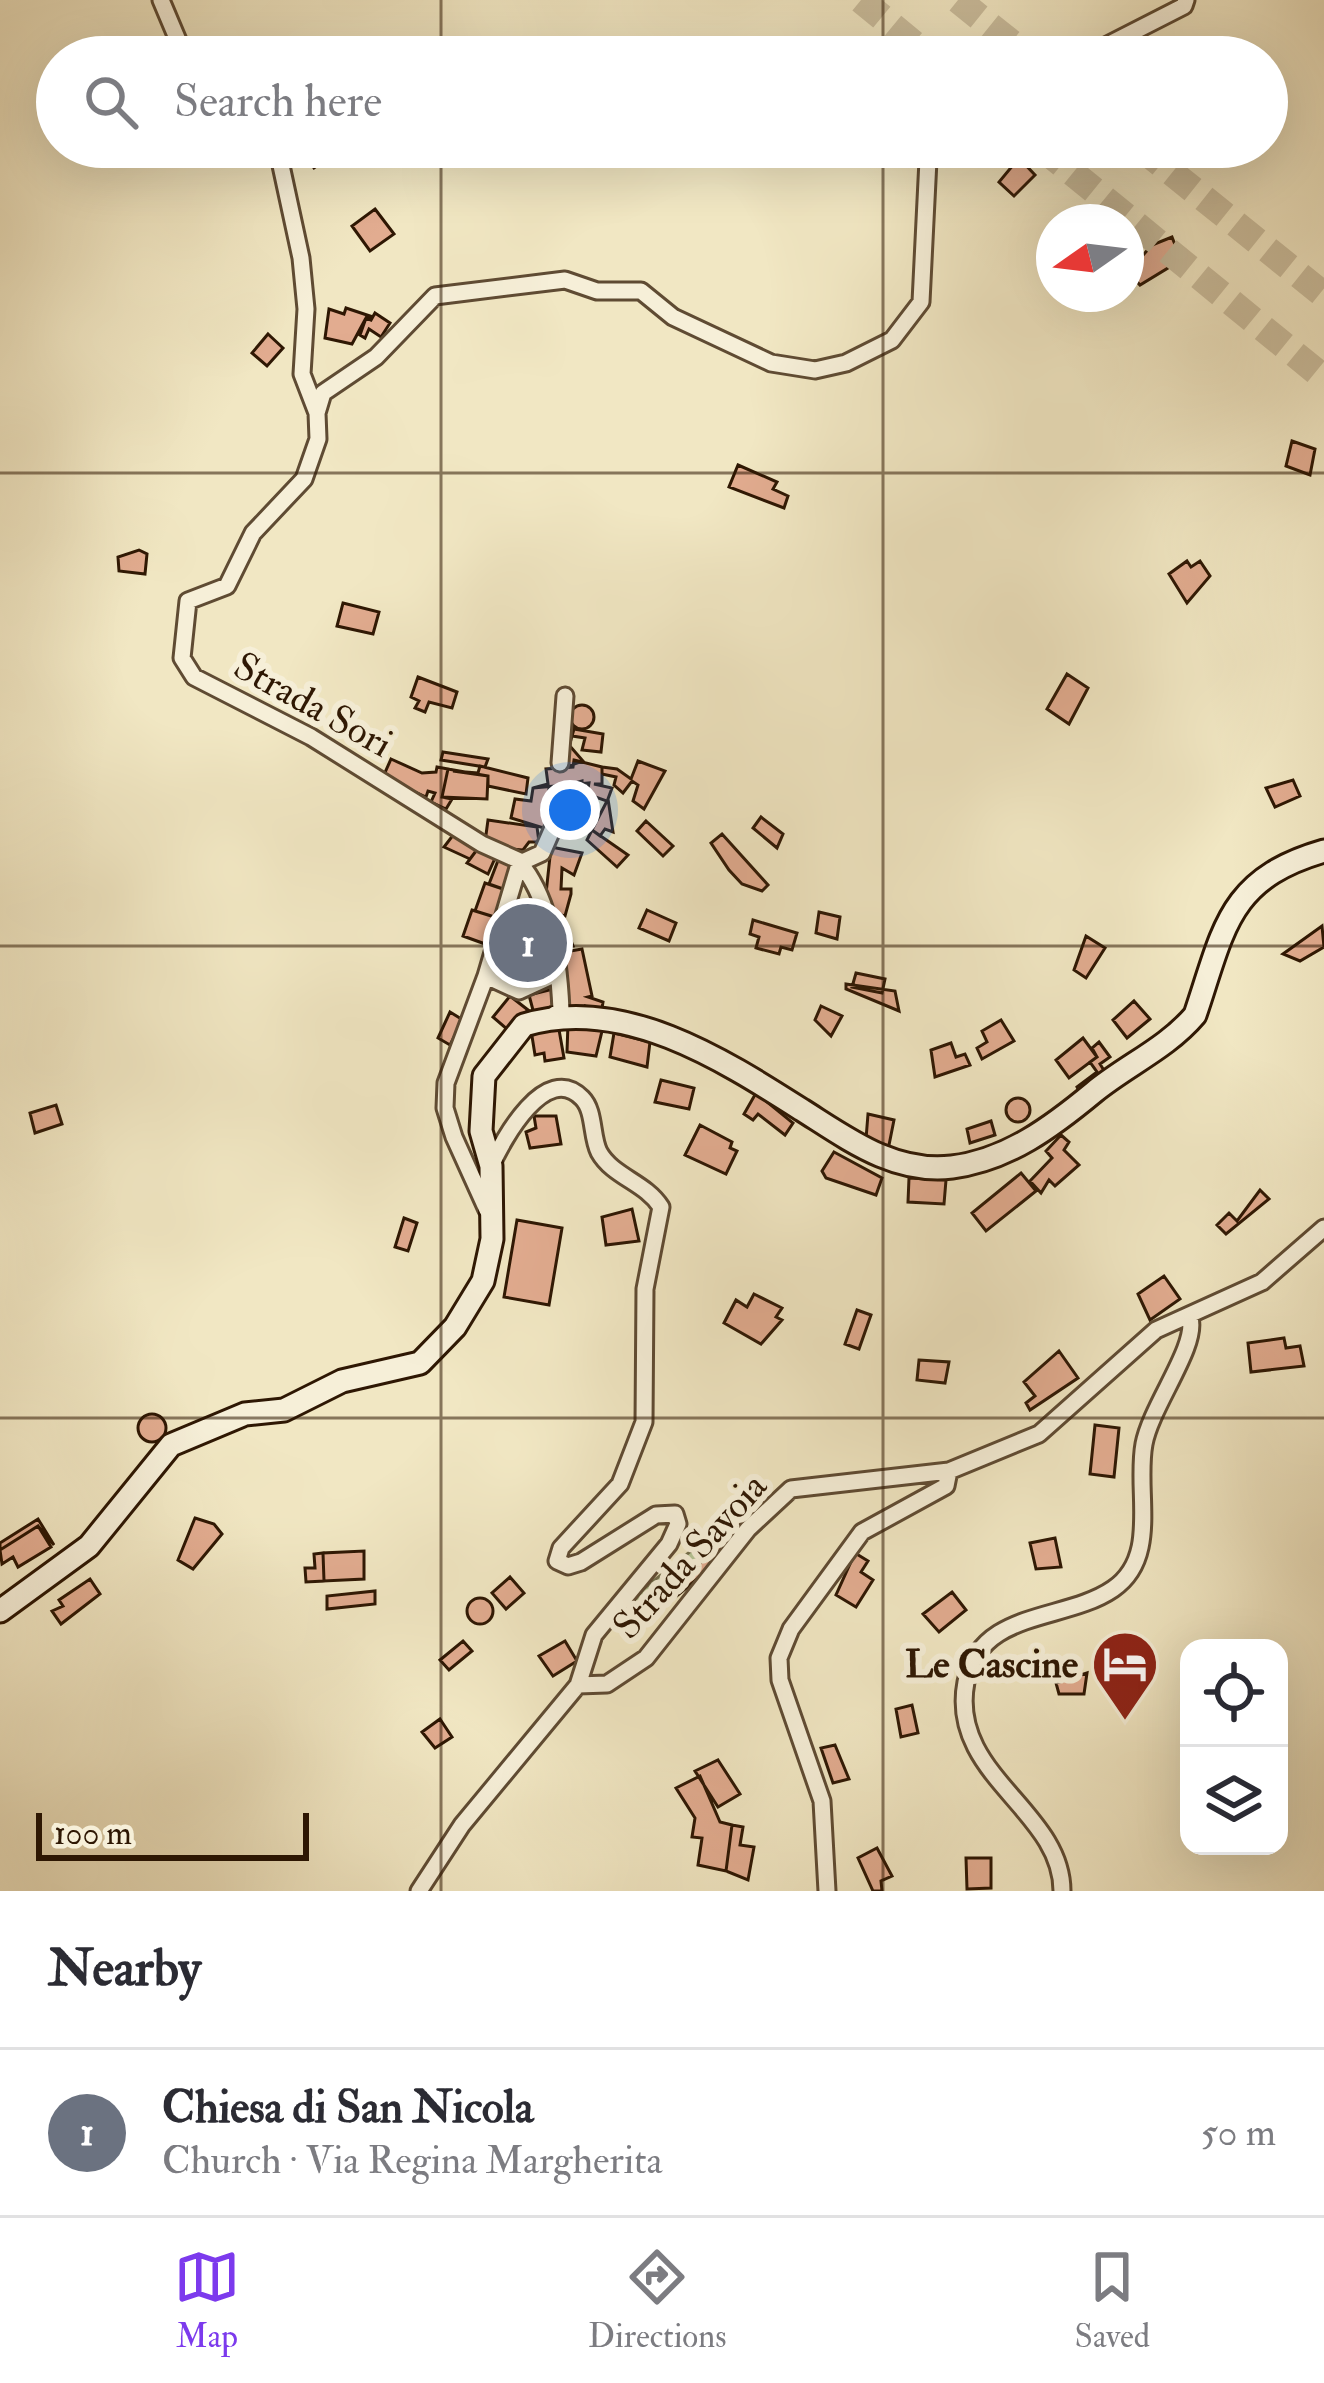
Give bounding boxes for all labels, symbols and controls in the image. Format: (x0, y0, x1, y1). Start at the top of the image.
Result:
search box (36, 36, 1288, 168)
icon: search (78, 69, 144, 135)
text: Search here (174, 74, 382, 130)
north arrow (1036, 204, 1144, 312)
street label: Strada Sori (225, 641, 401, 769)
your location (540, 780, 600, 840)
pin: 1 (489, 898, 567, 988)
street label: Strada Savoia (603, 1462, 778, 1649)
hotel icon: Le Cascine (1090, 1629, 1160, 1723)
map controls (1180, 1639, 1288, 1855)
button: locate (1180, 1639, 1288, 1747)
place label: Le Cascine (905, 1640, 1079, 1689)
button: layers (1180, 1747, 1288, 1855)
scale bar (36, 1807, 309, 1860)
text: 100 m (54, 1813, 132, 1854)
text: Nearby (48, 1937, 201, 2001)
text: Chiesa di San Nicola (162, 2080, 534, 2136)
text: 1 (80, 2108, 94, 2157)
text: 50 m (1201, 2108, 1276, 2157)
text: Church · Via Regina Margherita (162, 2136, 663, 2185)
tab: Map (174, 2244, 240, 2357)
tab: Directions (588, 2244, 727, 2357)
tab: Saved (1075, 2244, 1150, 2357)

